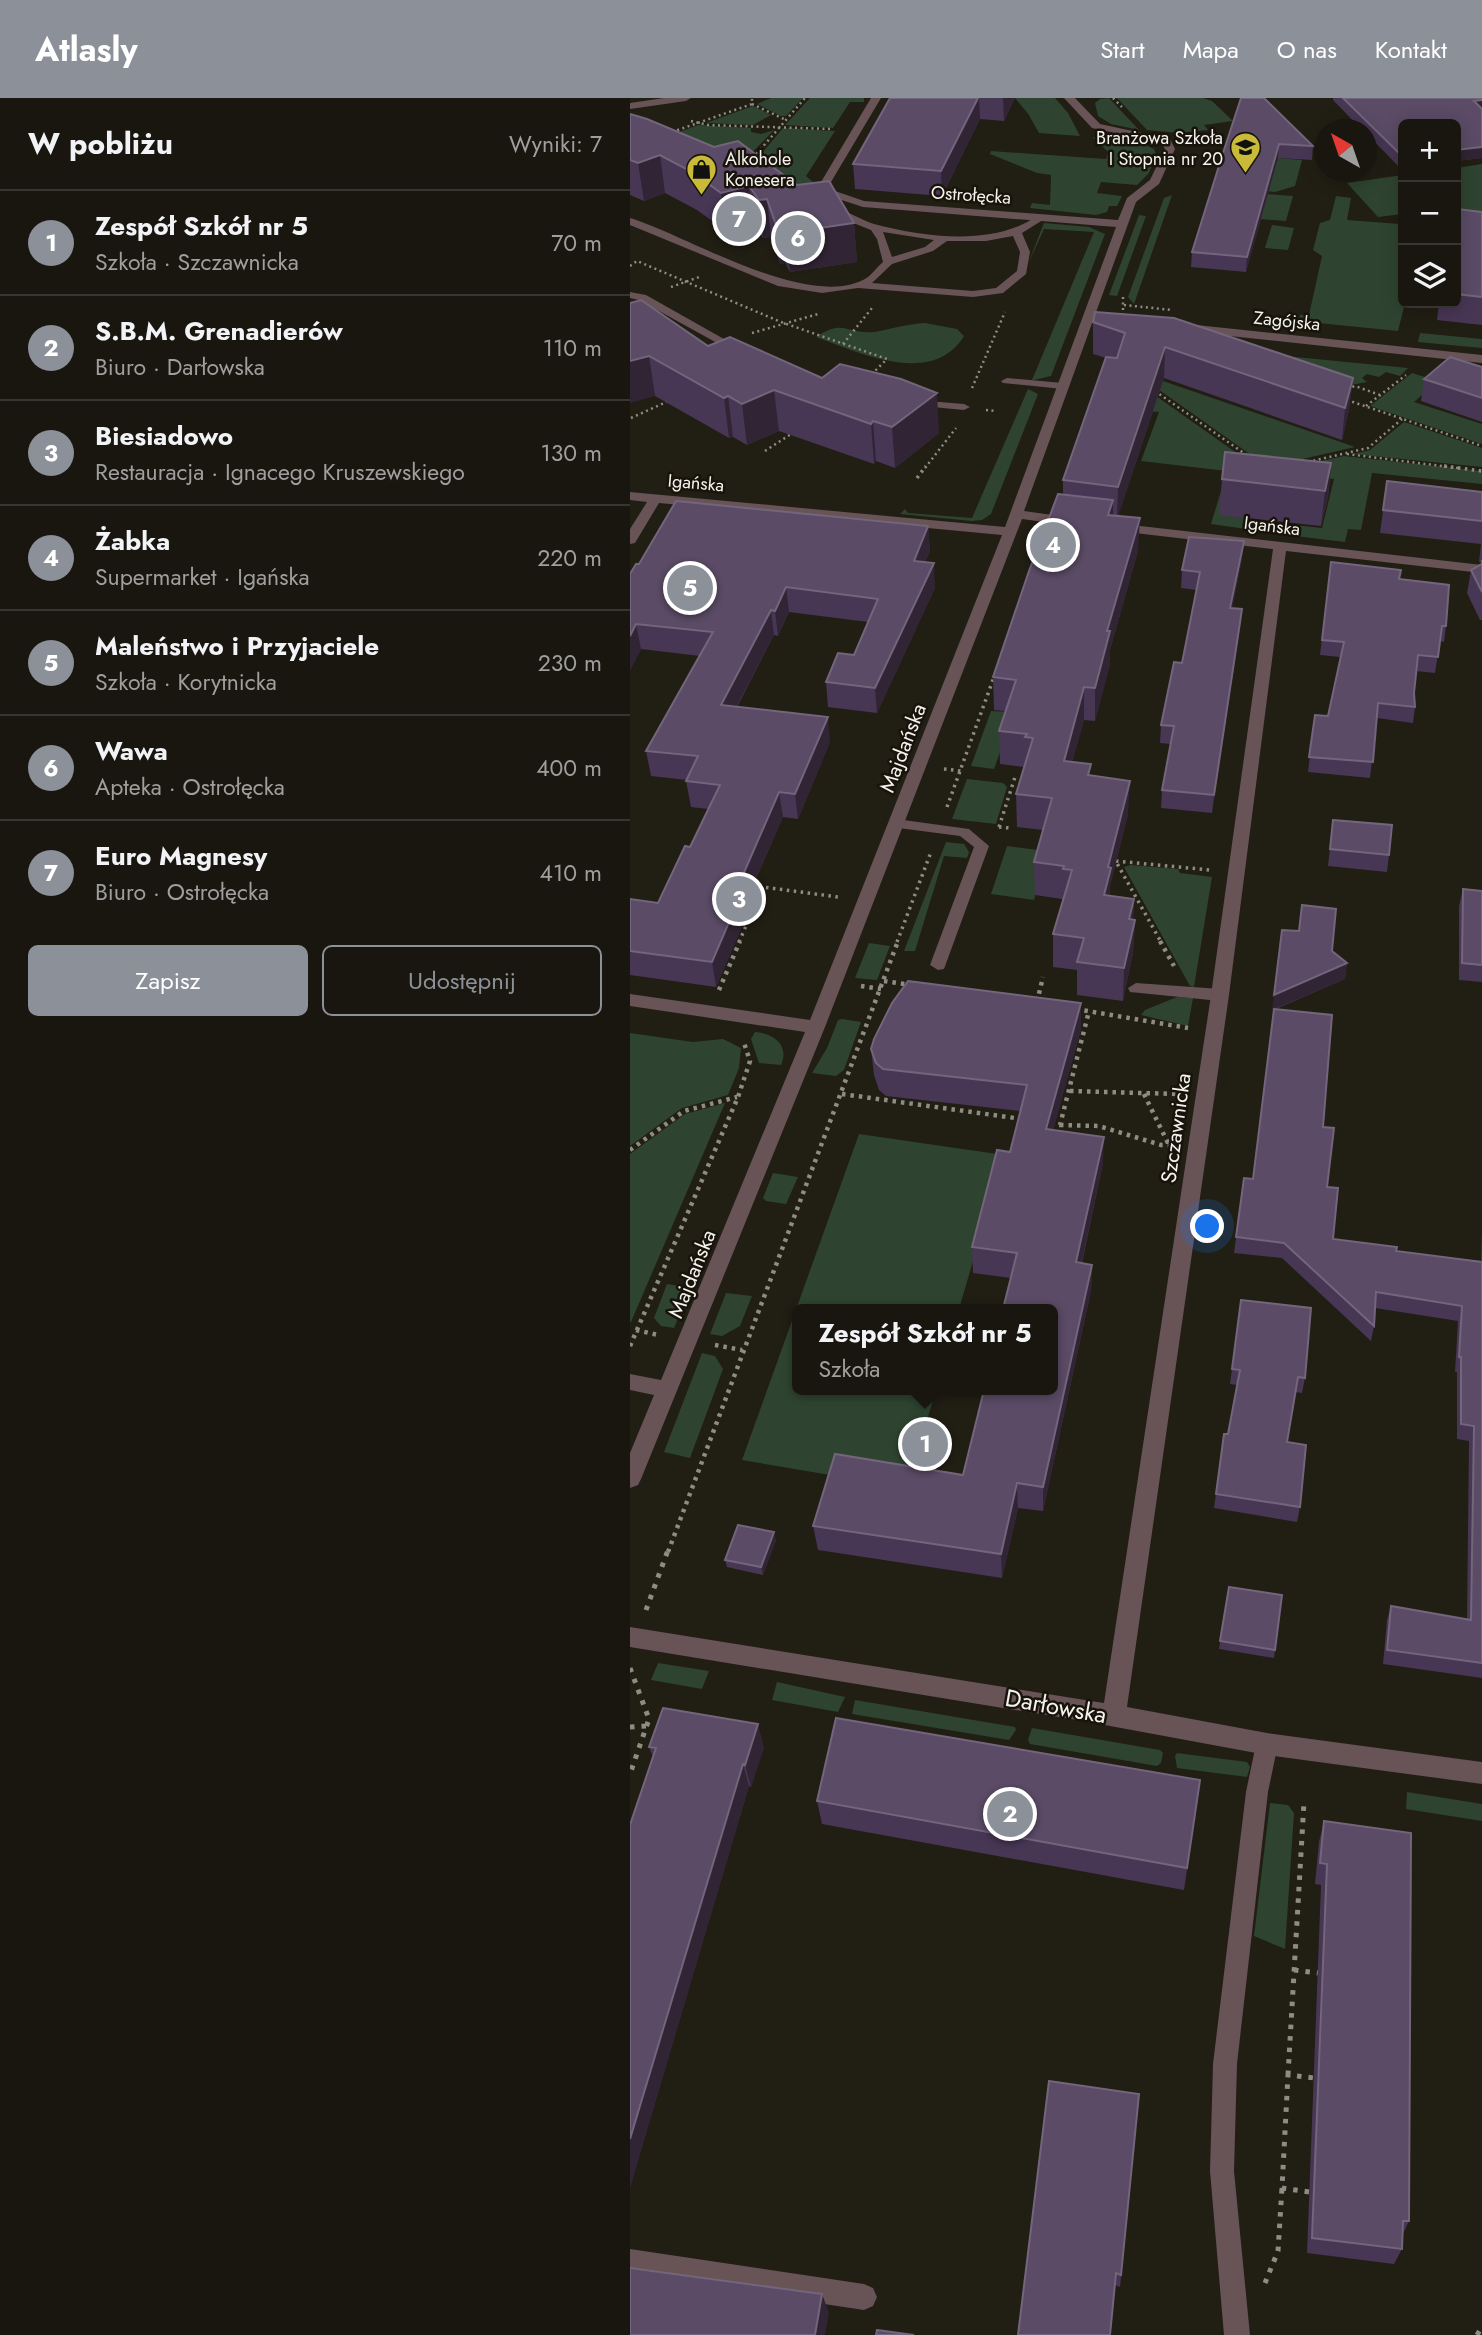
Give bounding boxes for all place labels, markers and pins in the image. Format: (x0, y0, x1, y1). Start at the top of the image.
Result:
place label: Branżowa Szkoła I Stopnia nr 20 (1096, 125, 1223, 172)
school or university icon: Branżowa Szkoła I Stopnia nr 20 (1229, 131, 1263, 175)
place label: Alkohole Konesera (725, 146, 795, 193)
shop icon: Alkohole Konesera (685, 152, 719, 196)
pin: 7 (716, 193, 762, 245)
pin: 6 (775, 212, 821, 264)
pin: 4 (1030, 519, 1076, 571)
pin: 5 (667, 562, 713, 614)
pin: 3 (716, 873, 762, 925)
pin: 1 (902, 1418, 948, 1470)
pin: 2 (987, 1788, 1033, 1840)

